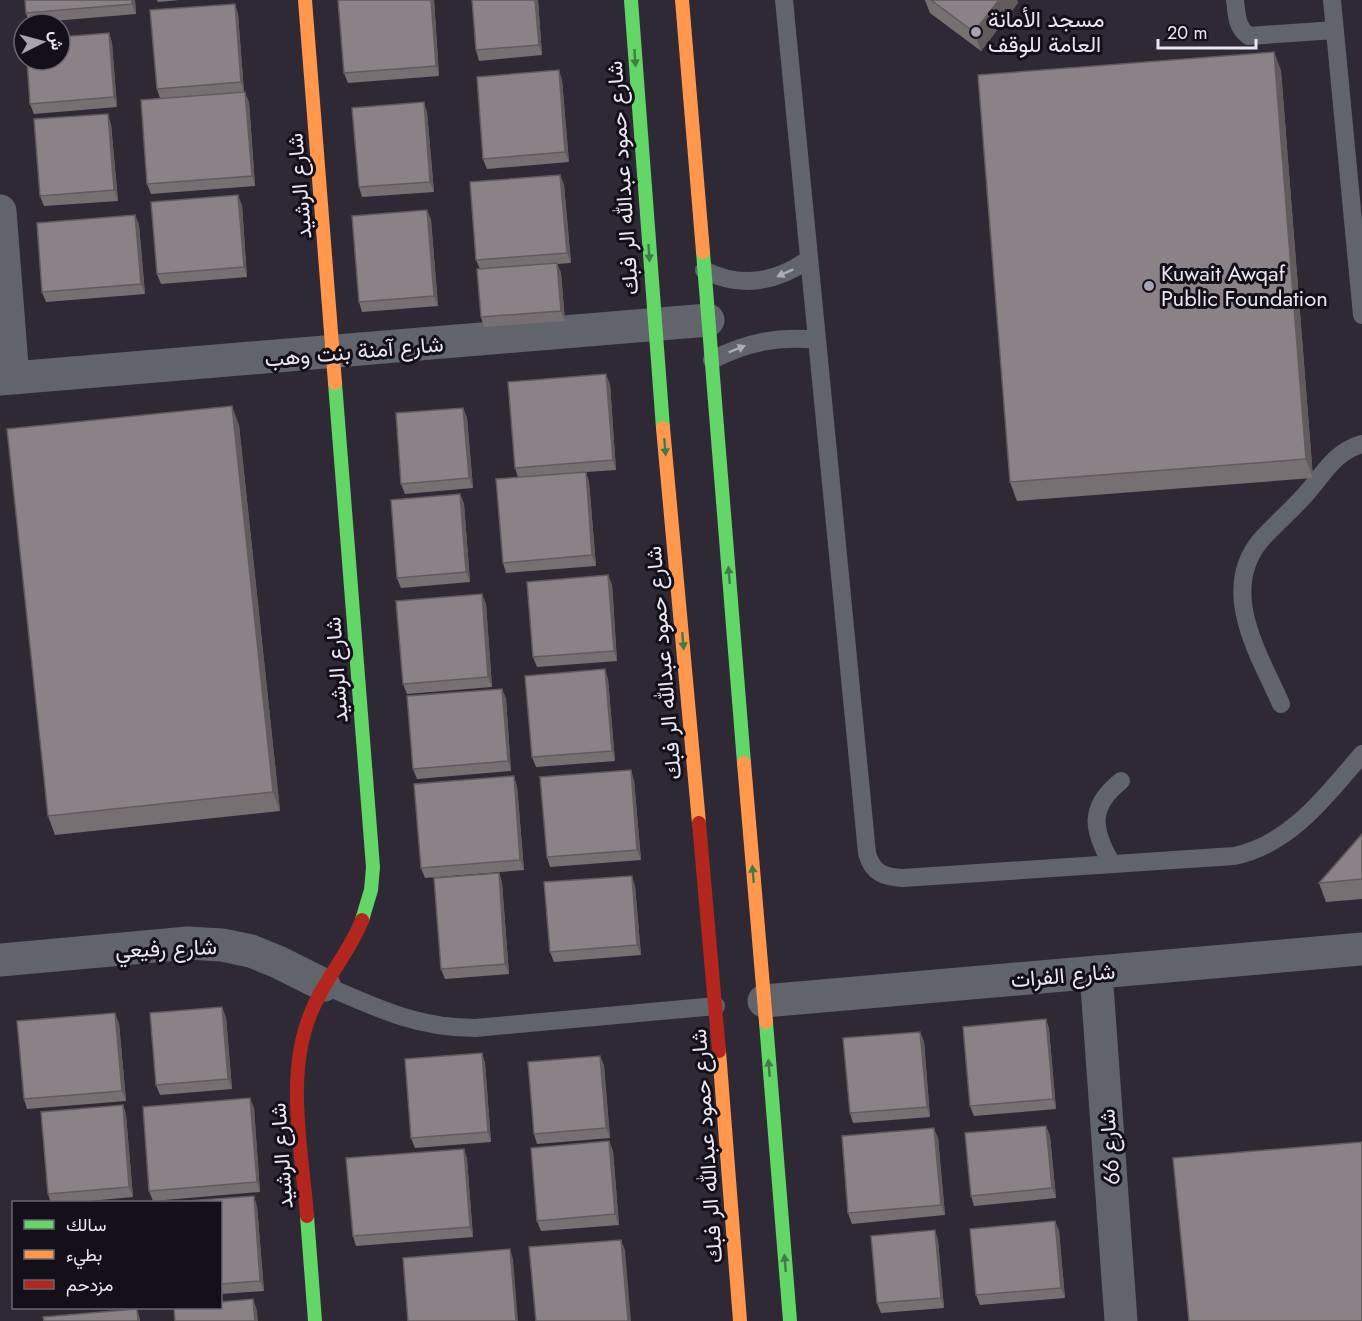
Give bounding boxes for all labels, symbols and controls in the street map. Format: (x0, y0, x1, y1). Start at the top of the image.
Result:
place label: مسجد الأمانة العامة للوقف (988, 3, 1104, 60)
north arrow (12, 12, 72, 72)
scale bar (1158, 12, 1256, 50)
text: 20 m (1167, 20, 1207, 46)
marker: مسجد الأمانة العامة للوقف (969, 25, 983, 39)
text: ش (44, 30, 69, 51)
one-way arrow (631, 49, 640, 68)
street label: شارع حمود عبدالله الر فبك (598, 60, 646, 296)
street label: شارع الرشيد (278, 132, 320, 240)
one-way arrow (644, 243, 653, 262)
place label: Kuwait Awqaf Public Foundation (1161, 257, 1328, 314)
one-way arrow (777, 269, 794, 278)
marker: Kuwait Awqaf Public Foundation (1142, 279, 1156, 293)
street label: شارع آمنة بنت وهب (263, 327, 445, 375)
one-way arrow (728, 344, 746, 354)
one-way arrow (660, 438, 670, 457)
street label: شارع حمود عبدالله الر فبك (637, 545, 689, 781)
one-way arrow (724, 565, 734, 584)
street label: شارع الرشيد (316, 616, 356, 724)
one-way arrow (678, 632, 688, 651)
one-way arrow (748, 864, 758, 883)
street label: شارع رفيعي (115, 930, 218, 969)
street label: شارع الفرات (1010, 955, 1116, 995)
street label: شارع حمود عبدالله الر فبك (682, 1028, 730, 1264)
one-way arrow (764, 1059, 774, 1078)
street label: شارع الرشيد (261, 1102, 301, 1210)
street label: شارع 66 (1090, 1108, 1128, 1186)
legend (12, 1201, 222, 1309)
text: سالك (66, 1212, 106, 1238)
text: بطيء (66, 1242, 102, 1270)
one-way arrow (780, 1253, 790, 1272)
text: مزدحم (66, 1272, 113, 1298)

